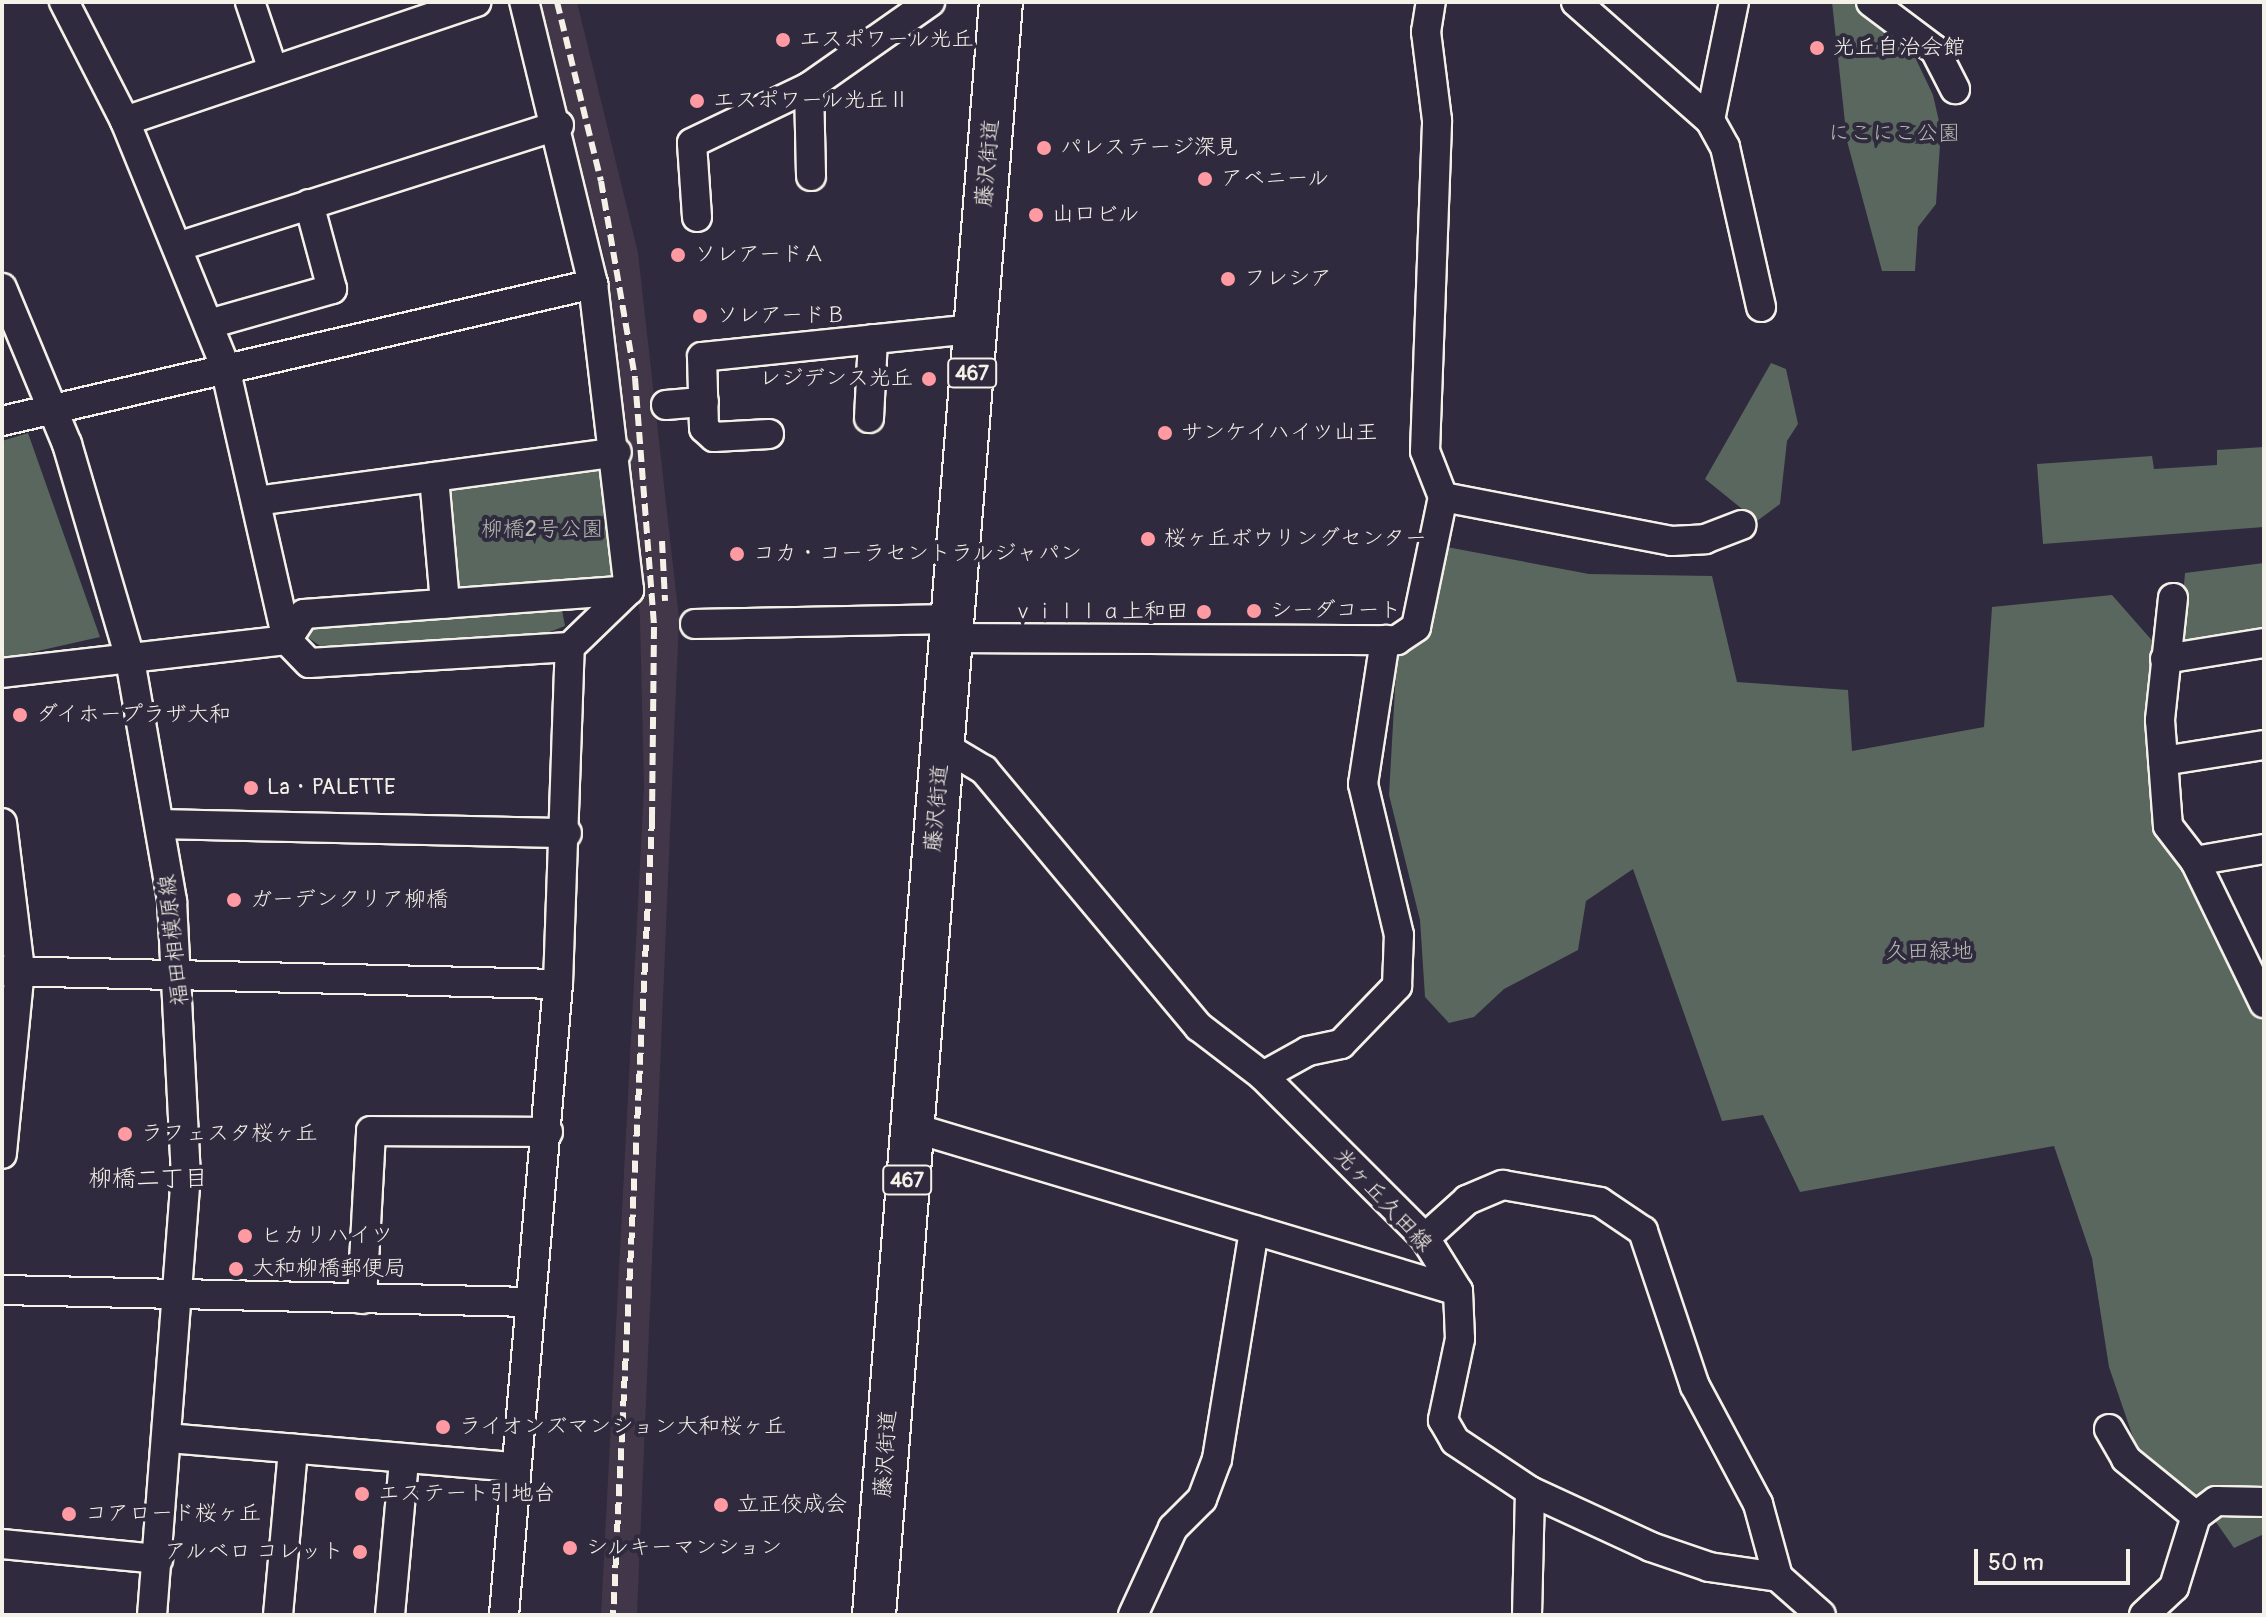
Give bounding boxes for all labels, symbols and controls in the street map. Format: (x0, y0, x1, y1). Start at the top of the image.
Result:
place label: エスポワール光丘 (799, 27, 975, 53)
marker: エスポワール光丘 (774, 31, 792, 49)
place label: 光丘自治会館 (1833, 35, 1965, 61)
marker: 光丘自治会館 (1808, 39, 1826, 57)
place label: エスポワール光丘Ⅱ (713, 88, 911, 114)
marker: エスポワール光丘Ⅱ (688, 92, 706, 110)
street label: 藤沢街道 (971, 118, 1005, 208)
park label: にこにこ公園 (1828, 121, 1960, 147)
place label: パレステージ深見 (1060, 135, 1236, 161)
marker: パレステージ深見 (1035, 139, 1053, 157)
place label: アベニール (1221, 166, 1331, 192)
marker: アベニール (1196, 170, 1214, 188)
place label: 山口ビル (1052, 202, 1140, 228)
marker: 山口ビル (1027, 206, 1045, 224)
place label: ソレアードＡ (694, 242, 825, 268)
marker: ソレアードＡ (669, 246, 687, 264)
place label: フレシア (1244, 266, 1332, 292)
marker: フレシア (1219, 270, 1237, 288)
place label: ソレアードＢ (716, 303, 847, 329)
marker: ソレアードＢ (691, 307, 709, 325)
road number: 467 (946, 357, 998, 389)
place label: レジデンス光丘 (759, 366, 913, 392)
marker: レジデンス光丘 (920, 370, 938, 388)
place label: サンケイハイツ山王 (1181, 420, 1379, 446)
marker: サンケイハイツ山王 (1156, 424, 1174, 442)
park label: 柳橋2号公園 (481, 517, 603, 543)
place label: 桜ヶ丘ボウリングセンター (1164, 526, 1428, 552)
marker: 桜ヶ丘ボウリングセンター (1139, 530, 1157, 548)
place label: コカ・コーラセントラルジャパン (753, 541, 1083, 567)
marker: コカ・コーラセントラルジャパン (728, 545, 746, 563)
place label: シーダコート (1270, 598, 1402, 624)
place label: ｖｉｌｌａ上和田 (1012, 599, 1188, 625)
marker: シーダコート (1245, 602, 1263, 620)
marker: ｖｉｌｌａ上和田 (1195, 603, 1213, 621)
place label: ダイホープラザ大和 (36, 702, 234, 728)
marker: ダイホープラザ大和 (11, 706, 29, 724)
street label: 藤沢街道 (920, 763, 954, 853)
place label: La・PALETTE (267, 775, 395, 801)
marker: La・PALETTE (242, 779, 260, 797)
street label: 福田相模原線 (154, 873, 194, 1007)
place label: ガーデンクリア柳橋 (250, 887, 448, 913)
marker: ガーデンクリア柳橋 (225, 891, 243, 909)
park label: 久田緑地 (1885, 939, 1973, 965)
place label: ラフェスタ桜ヶ丘 (141, 1121, 317, 1147)
marker: ラフェスタ桜ヶ丘 (116, 1125, 134, 1143)
street label: 光ヶ丘久田線 (1328, 1143, 1438, 1257)
road number: 467 (881, 1164, 933, 1196)
district label: 柳橋二丁目 (88, 1165, 208, 1193)
place label: ヒカリハイツ (261, 1223, 393, 1249)
marker: ヒカリハイツ (236, 1227, 254, 1245)
place label: 大和柳橋郵便局 (252, 1256, 406, 1282)
marker: 大和柳橋郵便局 (227, 1260, 245, 1278)
street label: 藤沢街道 (870, 1409, 902, 1499)
place label: ライオンズマンション大和桜ヶ丘 (459, 1414, 789, 1440)
marker: ライオンズマンション大和桜ヶ丘 (434, 1418, 452, 1436)
place label: エステート引地台 (378, 1481, 554, 1507)
marker: エステート引地台 (353, 1485, 371, 1503)
place label: 立正佼成会 (737, 1492, 847, 1518)
marker: 立正佼成会 (712, 1496, 730, 1514)
place label: コアロード桜ヶ丘 (85, 1501, 261, 1527)
marker: コアロード桜ヶ丘 (60, 1505, 78, 1523)
scale bar (1978, 1533, 2134, 1583)
place label: シルキーマンション (586, 1535, 784, 1561)
place label: アルベロ コレット (163, 1539, 344, 1565)
marker: シルキーマンション (561, 1539, 579, 1557)
marker: アルベロ コレット (351, 1543, 369, 1561)
text: 50 m (1988, 1548, 2044, 1577)

